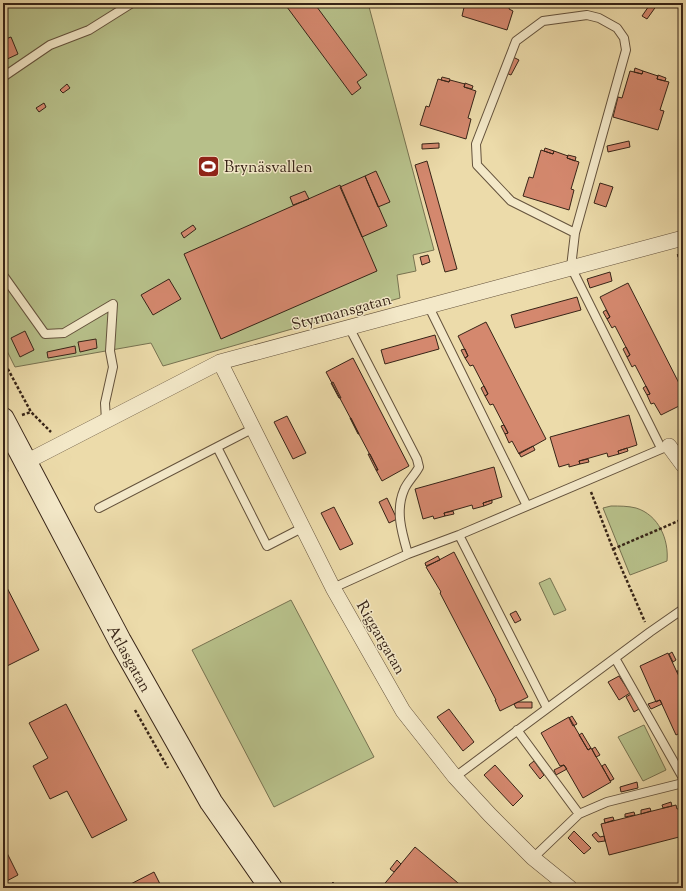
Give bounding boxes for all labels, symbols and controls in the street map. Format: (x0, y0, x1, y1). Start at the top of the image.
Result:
sports icon: Brynäsvallen (195, 153, 221, 179)
place label: Brynäsvallen (224, 157, 313, 180)
street label: Styrmansgatan (289, 289, 395, 338)
street label: Riggargatan (349, 597, 411, 680)
street label: Atlasgatan (100, 621, 156, 698)

